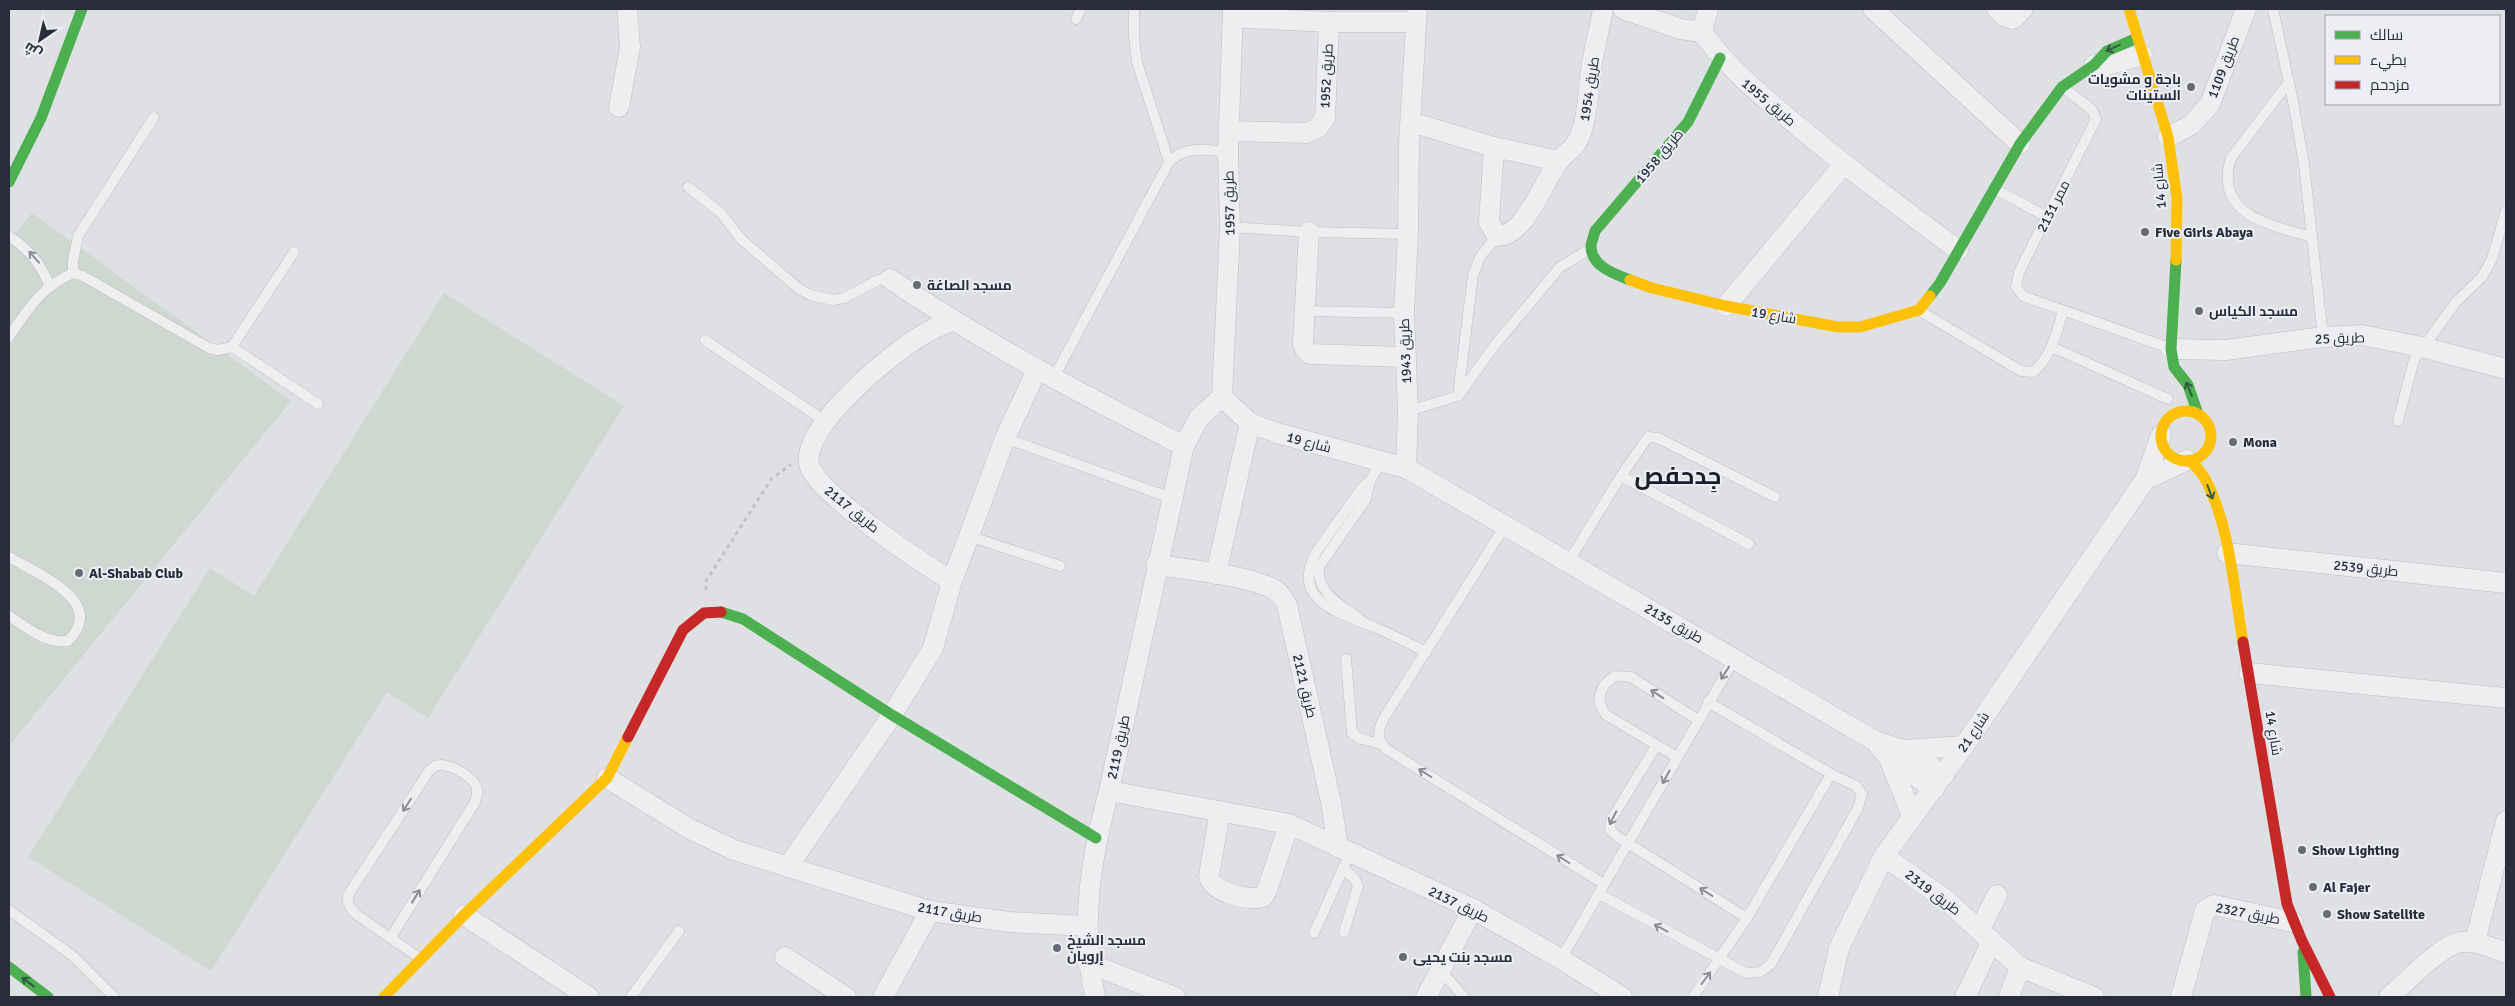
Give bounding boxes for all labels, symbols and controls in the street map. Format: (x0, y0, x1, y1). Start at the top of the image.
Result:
north arrow (15, 15, 65, 65)
legend (2325, 15, 2500, 105)
text: سالك (2370, 26, 2403, 44)
street label: طريق 1109 (2204, 34, 2243, 101)
text: ش (21, 38, 45, 62)
street label: طريق 1952 (1316, 43, 1337, 109)
one-way arrow (2106, 44, 2121, 54)
text: بطيء (2370, 51, 2407, 72)
street label: طريق 1954 (1576, 55, 1603, 123)
place label: باجة و مشويات الستينات (2088, 71, 2181, 104)
street label: طريق 1955 (1738, 75, 1799, 130)
text: مزدحم (2370, 76, 2410, 95)
marker: باجة و مشويات الستينات (2185, 81, 2197, 93)
street label: طريق 1958 (1632, 126, 1687, 187)
street label: شارع 14 (2149, 163, 2170, 209)
street label: طريق 1957 (1220, 170, 1239, 236)
street label: ممر 2131 (2033, 177, 2074, 235)
place label: Five Girls Abaya (2155, 224, 2253, 241)
marker: Five Girls Abaya (2139, 226, 2151, 238)
one-way arrow (28, 250, 40, 263)
place label: مسجد الصاغة (927, 277, 1012, 294)
marker: مسجد الصاغة (911, 279, 923, 291)
street label: شارع 19 (1750, 303, 1798, 328)
place label: مسجد الكياس (2209, 303, 2298, 320)
marker: مسجد الكياس (2193, 305, 2205, 317)
street label: طريق 1943 (1396, 318, 1415, 384)
street label: طريق 25 (2315, 329, 2365, 348)
one-way arrow (2183, 382, 2193, 397)
street label: شارع 19 (1285, 428, 1333, 457)
place label: Mona (2243, 434, 2277, 451)
marker: Mona (2227, 436, 2239, 448)
district label: جِدحفص (1635, 461, 1721, 493)
street label: طريق 2117 (821, 482, 882, 537)
one-way arrow (2206, 484, 2215, 499)
street label: طريق 2539 (2333, 557, 2399, 580)
place label: Al-Shabab Club (89, 565, 184, 582)
marker: Al-Shabab Club (73, 567, 85, 579)
street label: طريق 2135 (1641, 600, 1706, 647)
street label: طريق 2121 (1289, 652, 1320, 720)
one-way arrow (1720, 666, 1730, 680)
one-way arrow (1651, 688, 1665, 698)
street label: شارع 21 (1954, 709, 1993, 756)
street label: شارع 14 (2262, 709, 2285, 757)
street label: طريق 2119 (1103, 713, 1134, 781)
one-way arrow (1418, 767, 1432, 778)
one-way arrow (1661, 769, 1671, 784)
one-way arrow (402, 798, 412, 812)
one-way arrow (1608, 810, 1617, 825)
place label: Show Lighting (2312, 842, 2400, 859)
marker: Show Lighting (2296, 844, 2308, 856)
one-way arrow (1556, 853, 1570, 863)
street label: طريق 2319 (1901, 866, 1964, 919)
place label: Al Fajer (2323, 879, 2371, 896)
marker: Al Fajer (2307, 881, 2319, 893)
street label: طريق 2137 (1426, 882, 1492, 926)
one-way arrow (1699, 887, 1713, 897)
one-way arrow (412, 889, 422, 903)
street label: طريق 2117 (916, 898, 984, 927)
street label: طريق 2327 (2214, 899, 2282, 928)
place label: Show Satellite (2337, 906, 2425, 923)
marker: Show Satellite (2321, 908, 2333, 920)
one-way arrow (1654, 923, 1669, 932)
place label: مسجد الشيخ إرويان (1067, 932, 1146, 966)
marker: مسجد الشيخ إرويان (1051, 942, 1063, 954)
place label: مسجد بنت يحيى (1413, 949, 1512, 966)
marker: مسجد بنت يحيى (1397, 951, 1409, 963)
one-way arrow (1701, 972, 1712, 985)
one-way arrow (22, 976, 35, 987)

